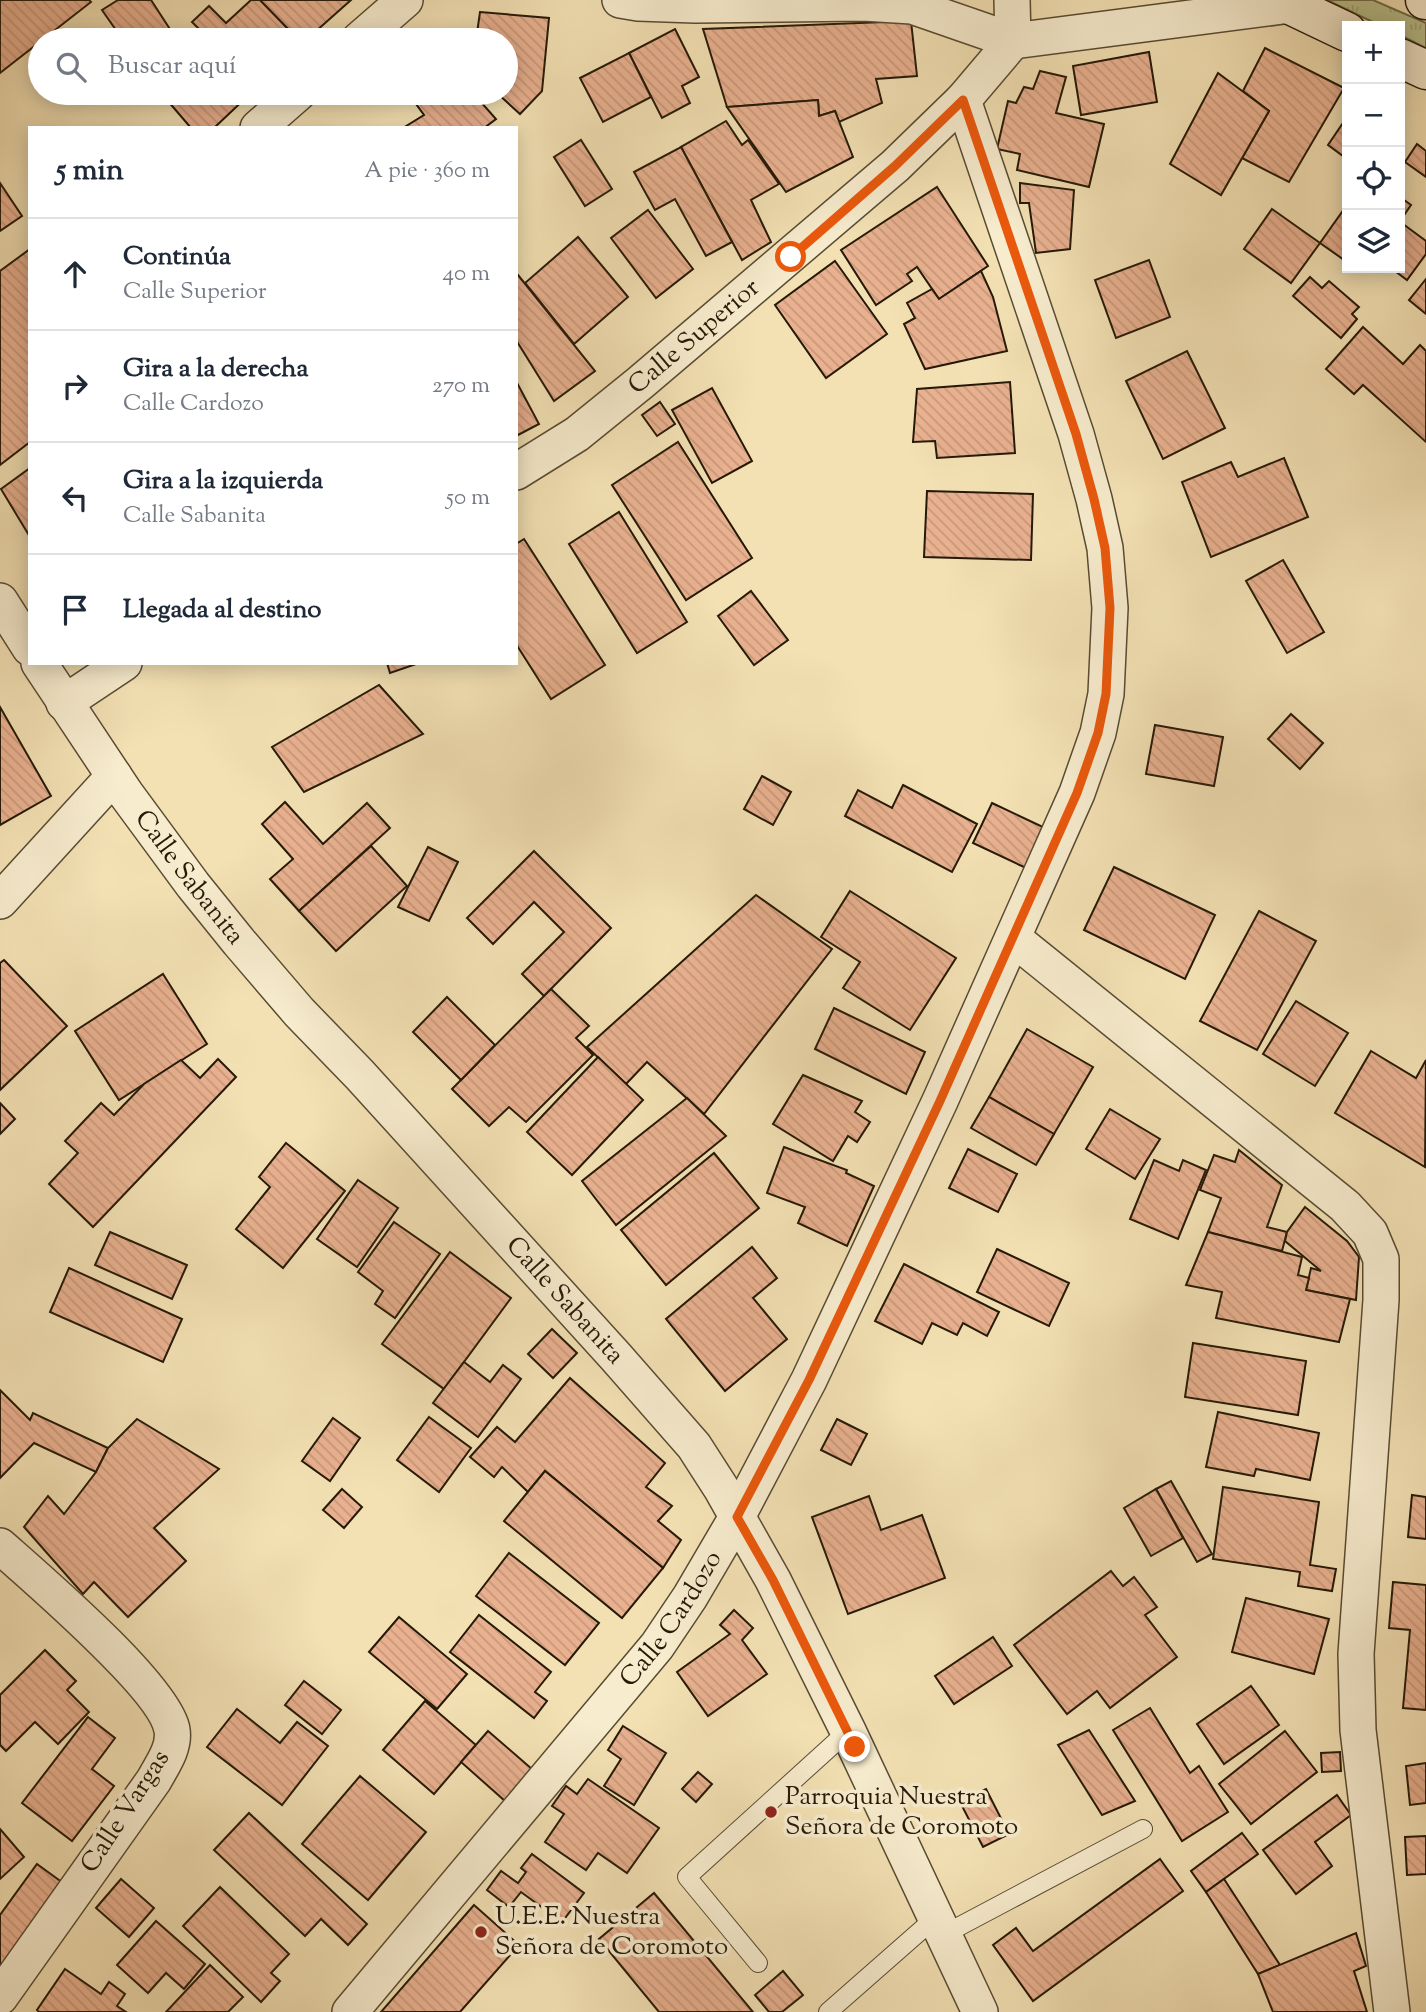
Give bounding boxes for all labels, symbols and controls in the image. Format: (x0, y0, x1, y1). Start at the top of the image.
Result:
map controls (1342, 21, 1405, 273)
button: + (1342, 21, 1405, 84)
search box (28, 28, 518, 105)
icon: search (52, 48, 90, 86)
text: Buscar aquí (108, 48, 237, 85)
button: − (1342, 84, 1405, 147)
button: locate (1342, 147, 1405, 210)
text: 5 min (56, 150, 124, 193)
text: A pie · 360 m (364, 155, 490, 188)
button: layers (1342, 210, 1405, 273)
text: Continúa (123, 239, 231, 276)
route start (775, 241, 806, 272)
icon: ahead (56, 255, 94, 293)
text: 40 m (443, 258, 490, 291)
street label: Calle Superior (620, 270, 768, 404)
text: Calle Superior (123, 276, 267, 309)
text: Gira a la derecha (123, 351, 308, 388)
icon: right (56, 367, 94, 405)
text: 270 m (432, 370, 490, 403)
text: Calle Cardozo (123, 388, 264, 421)
text: Gira a la izquierda (123, 463, 323, 500)
icon: left (56, 479, 94, 517)
text: 50 m (446, 482, 490, 515)
text: Calle Sabanita (123, 500, 266, 533)
icon: arrive (56, 591, 94, 629)
text: Llegada al destino (123, 592, 321, 629)
street label: Calle Sabanita (125, 802, 253, 953)
street label: Calle Sabanita (497, 1228, 633, 1373)
street label: Calle Cardozo (611, 1544, 732, 1696)
route end (839, 1731, 870, 1762)
street label: Calle Vargas (72, 1743, 180, 1881)
place label: Parroquia Nuestra Señora de Coromoto (785, 1779, 1018, 1846)
marker: Parroquia Nuestra Señora de Coromoto (763, 1804, 779, 1820)
place label: U.E.E. Nuestra Señora de Coromoto (495, 1899, 728, 1966)
marker: U.E.E. Nuestra Señora de Coromoto (473, 1924, 489, 1940)

